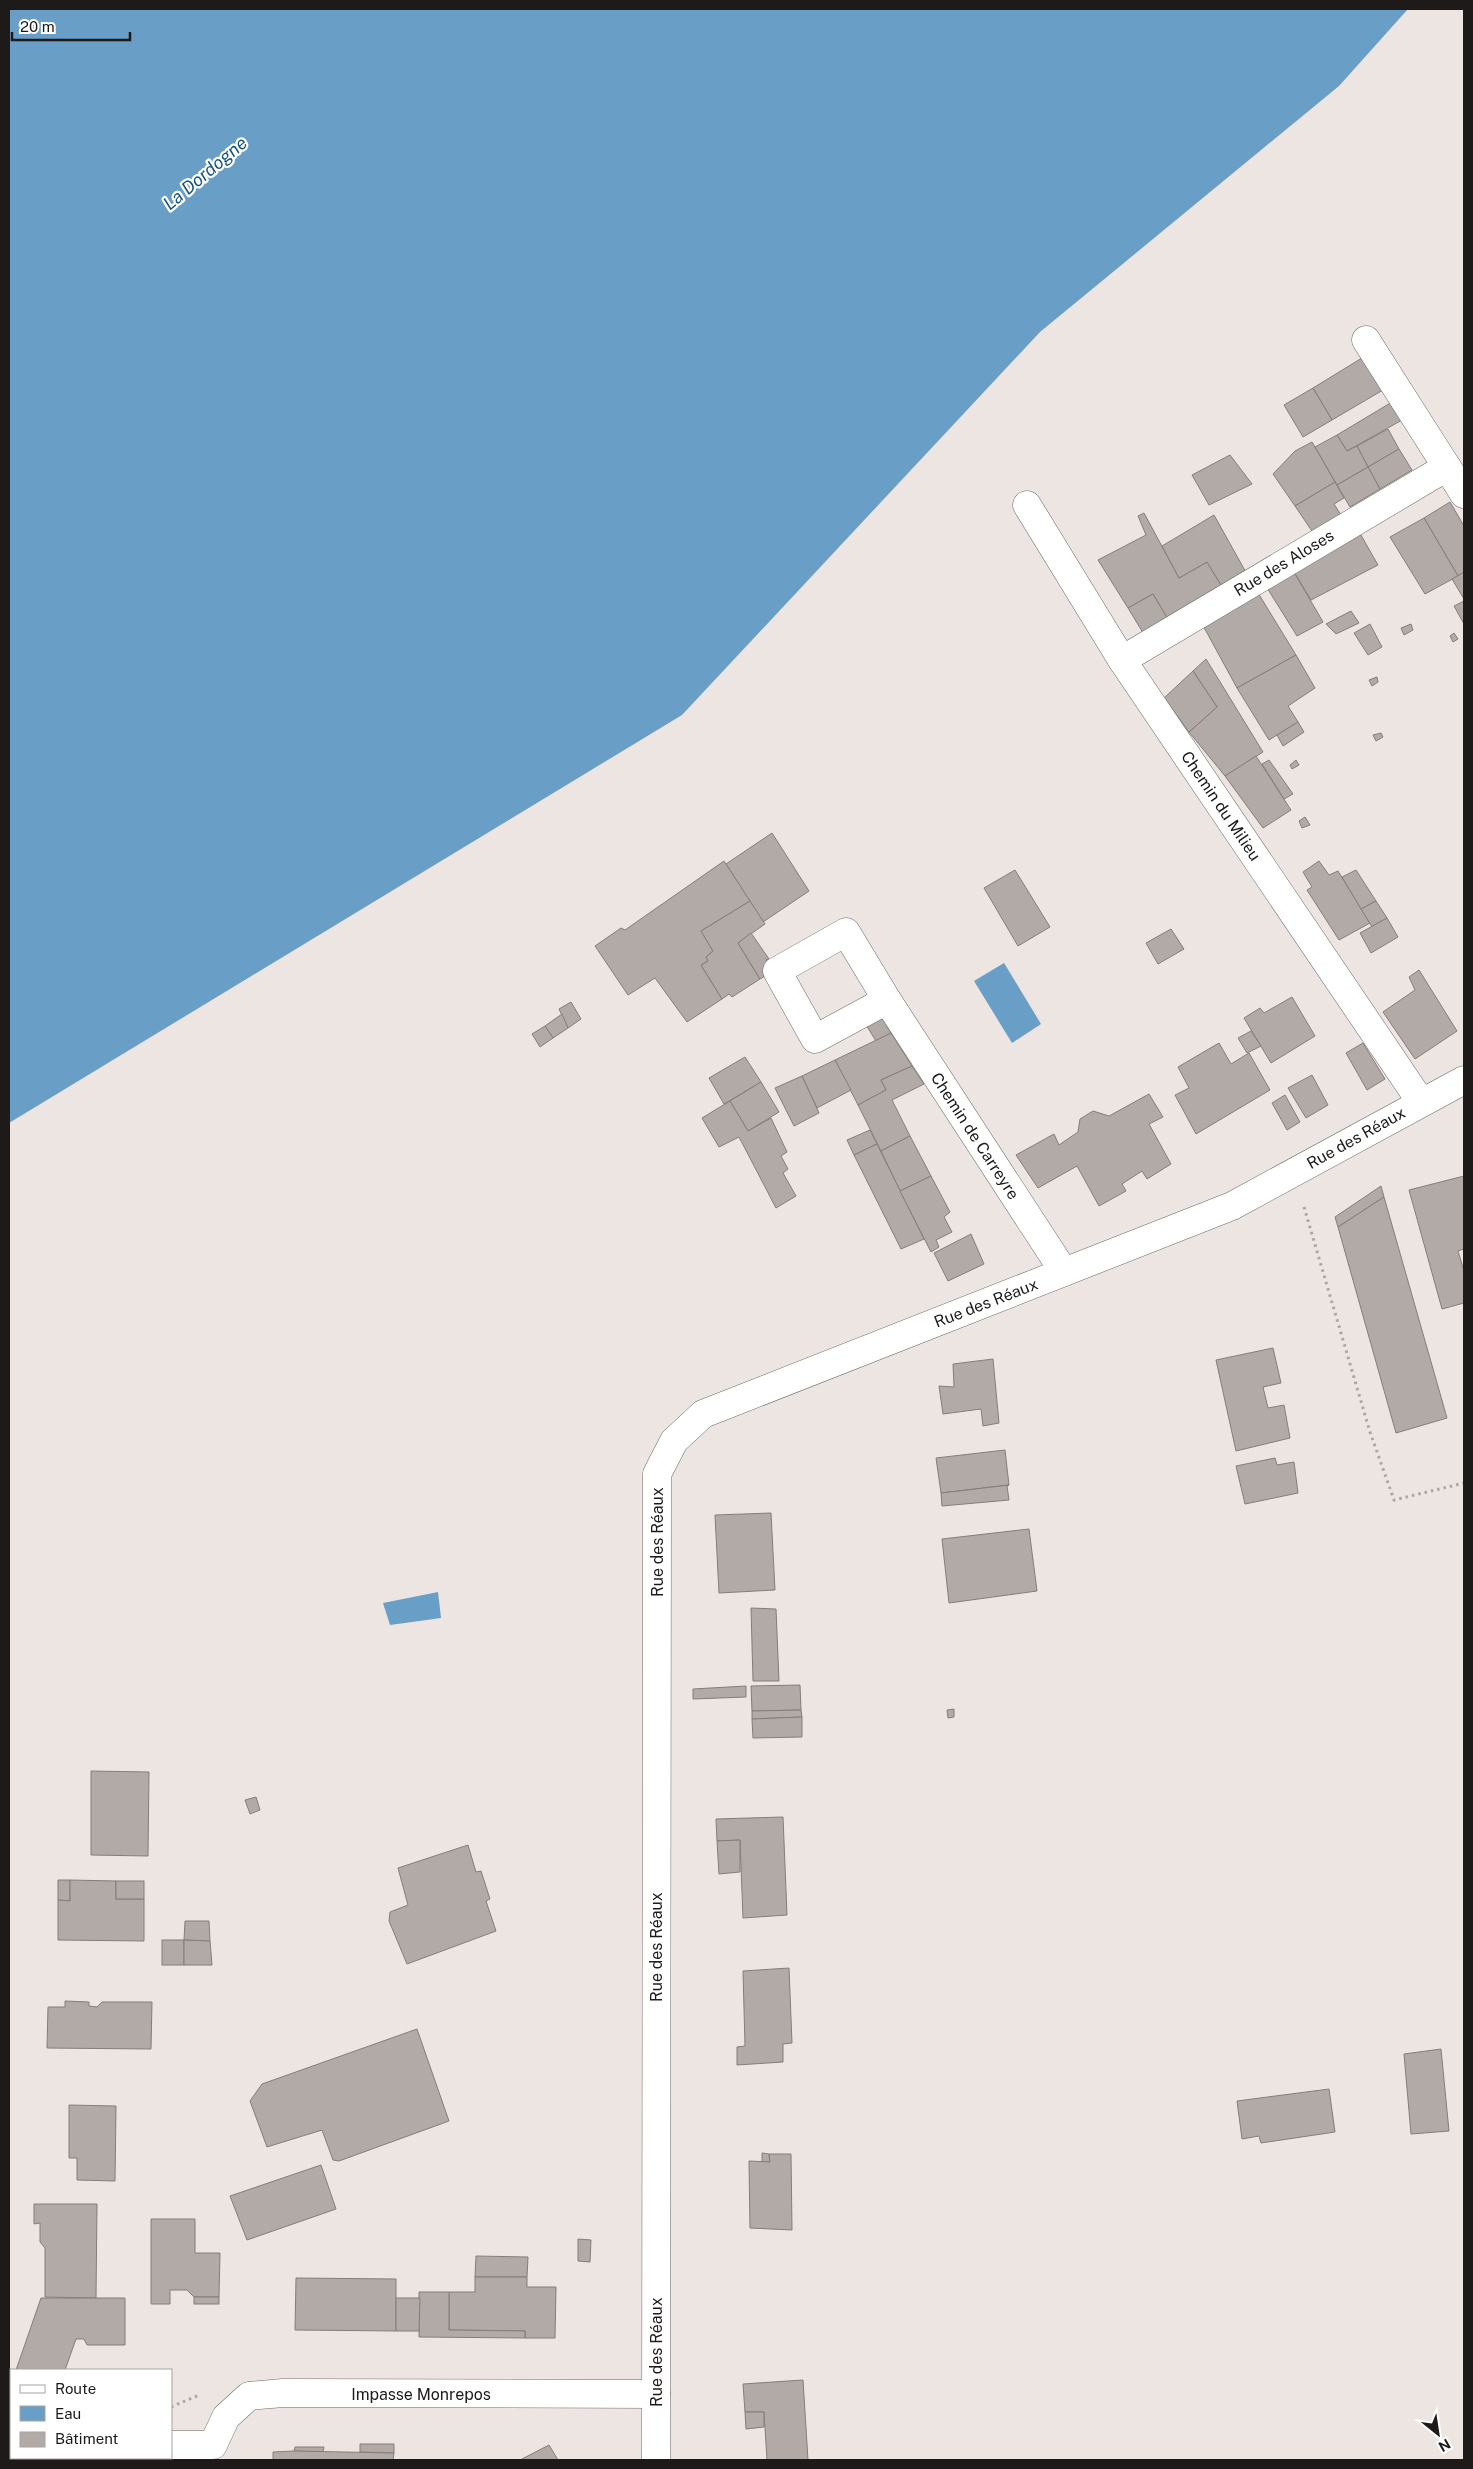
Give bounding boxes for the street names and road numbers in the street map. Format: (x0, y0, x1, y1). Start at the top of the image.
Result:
street label: Rue des Aloses (1231, 526, 1337, 600)
street label: Chemin du Milieu (1177, 748, 1265, 864)
street label: Chemin de Carreyre (927, 1069, 1023, 1203)
street label: Rue des Réaux (1303, 1103, 1409, 1173)
street label: Rue des Réaux (931, 1274, 1041, 1332)
street label: Rue des Réaux (648, 1487, 667, 1597)
street label: Rue des Réaux (647, 1892, 666, 2002)
street label: Rue des Réaux (647, 2297, 666, 2407)
street label: Impasse Monrepos (351, 2385, 491, 2404)

